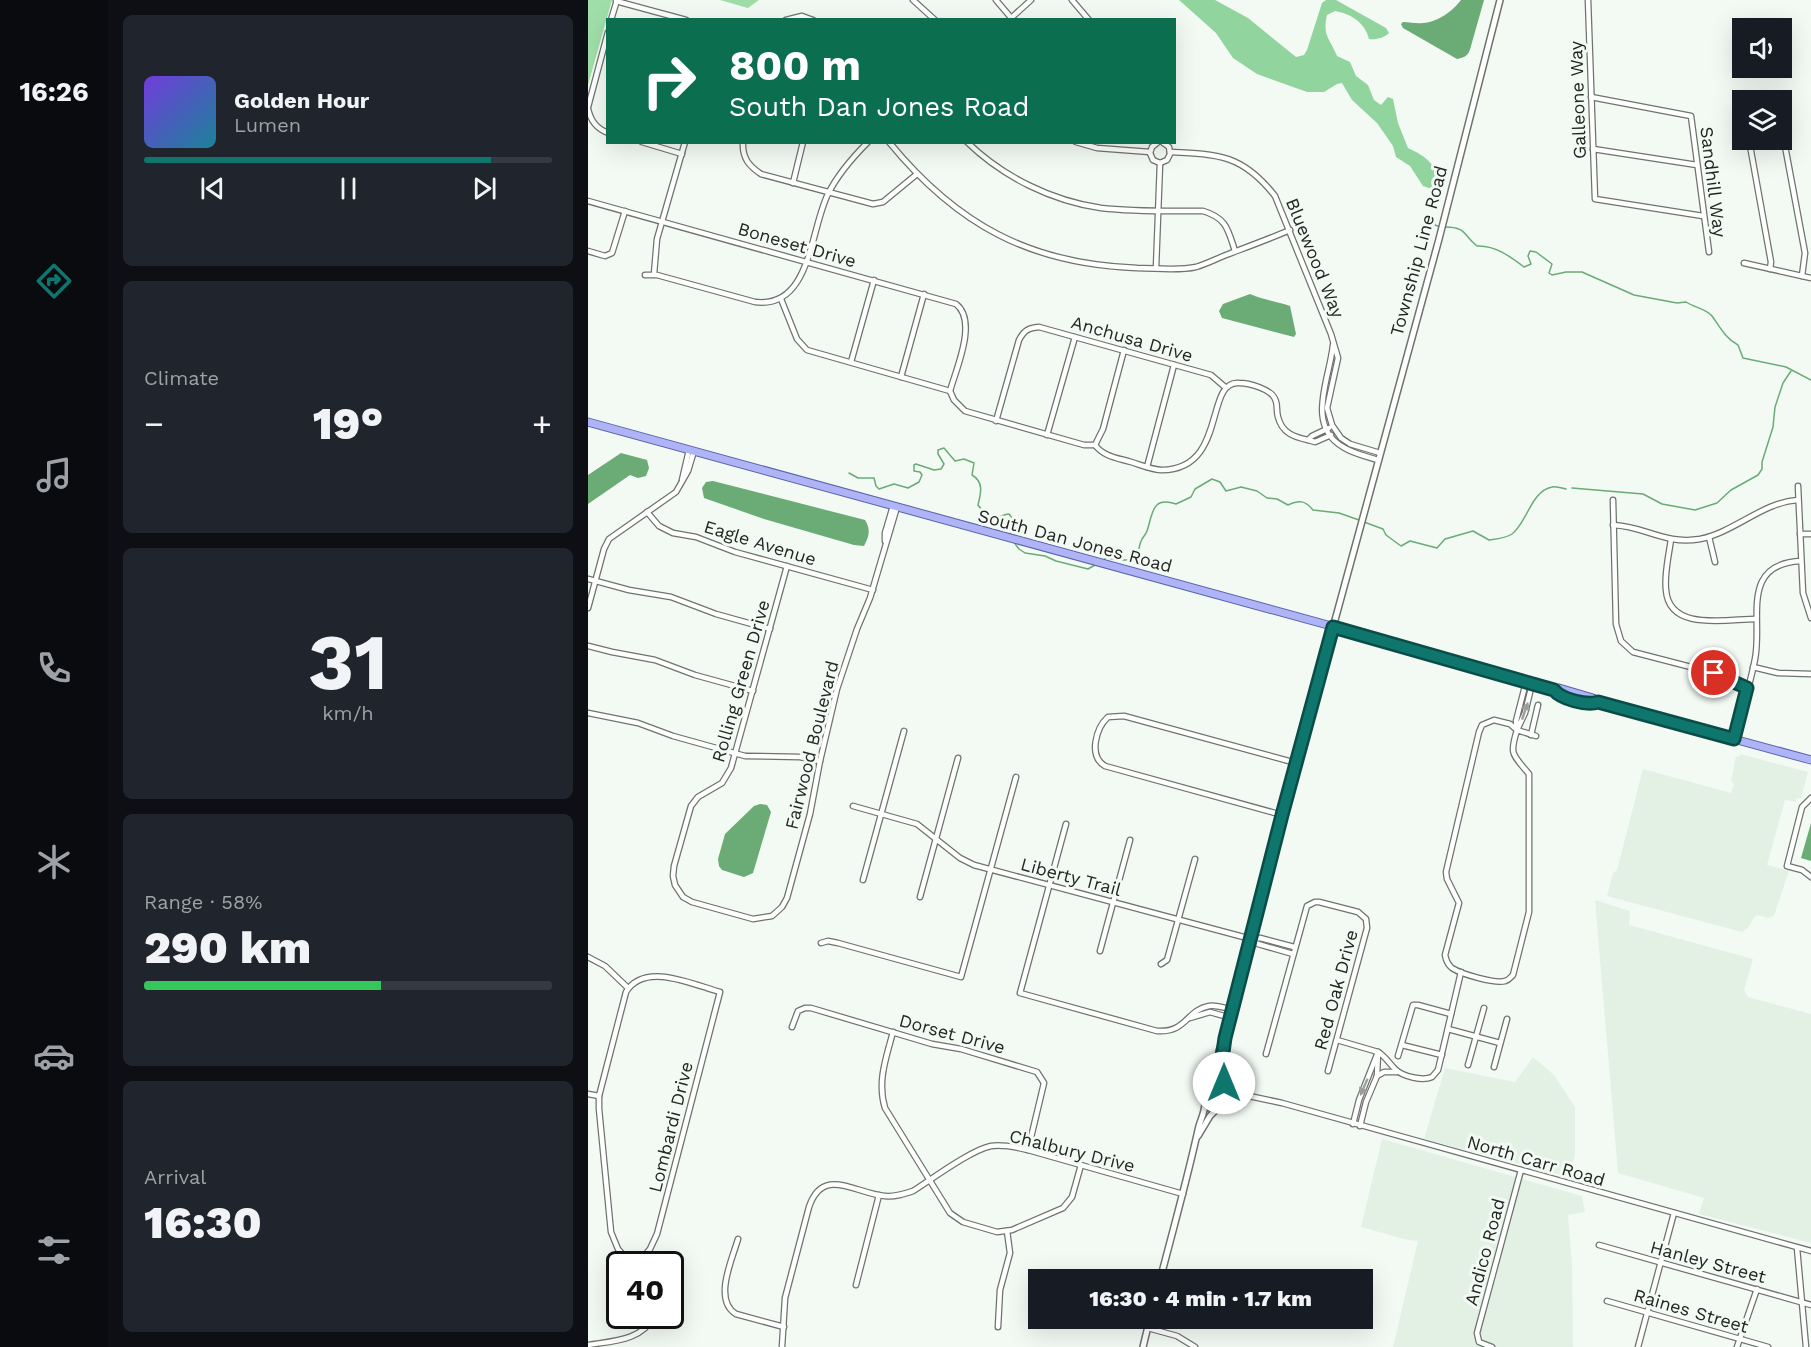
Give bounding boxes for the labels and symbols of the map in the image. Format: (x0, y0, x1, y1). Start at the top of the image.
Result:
street label: Galleone Way (1565, 40, 1590, 159)
street label: Sandhill Way (1696, 125, 1731, 239)
street label: Township Line Road (1386, 163, 1451, 338)
street label: Bluewood Way (1282, 195, 1349, 321)
street label: Boneset Drive (736, 218, 859, 271)
street label: Anchusa Drive (1069, 311, 1195, 366)
street label: South Dan Jones Road (976, 504, 1175, 577)
street label: Eagle Avenue (701, 515, 819, 570)
street label: Rolling Green Drive (707, 597, 774, 765)
pin (1688, 647, 1739, 698)
street label: Fairwood Boulevard (780, 658, 843, 831)
one-way arrow (1521, 702, 1530, 720)
street label: Liberty Trail (1019, 853, 1124, 900)
street label: Red Oak Drive (1309, 927, 1362, 1052)
street label: Dorset Drive (897, 1009, 1007, 1058)
position arrow (1192, 1051, 1256, 1115)
street label: Lombardi Drive (644, 1059, 697, 1194)
one-way arrow (1359, 1078, 1368, 1096)
street label: Chalbury Drive (1007, 1125, 1137, 1176)
street label: North Carr Road (1465, 1131, 1607, 1190)
street label: Andico Road (1460, 1196, 1509, 1308)
street label: Hanley Street (1648, 1236, 1769, 1287)
speed limit sign: 40 (606, 1251, 684, 1329)
street label: Raines Street (1631, 1284, 1751, 1337)

